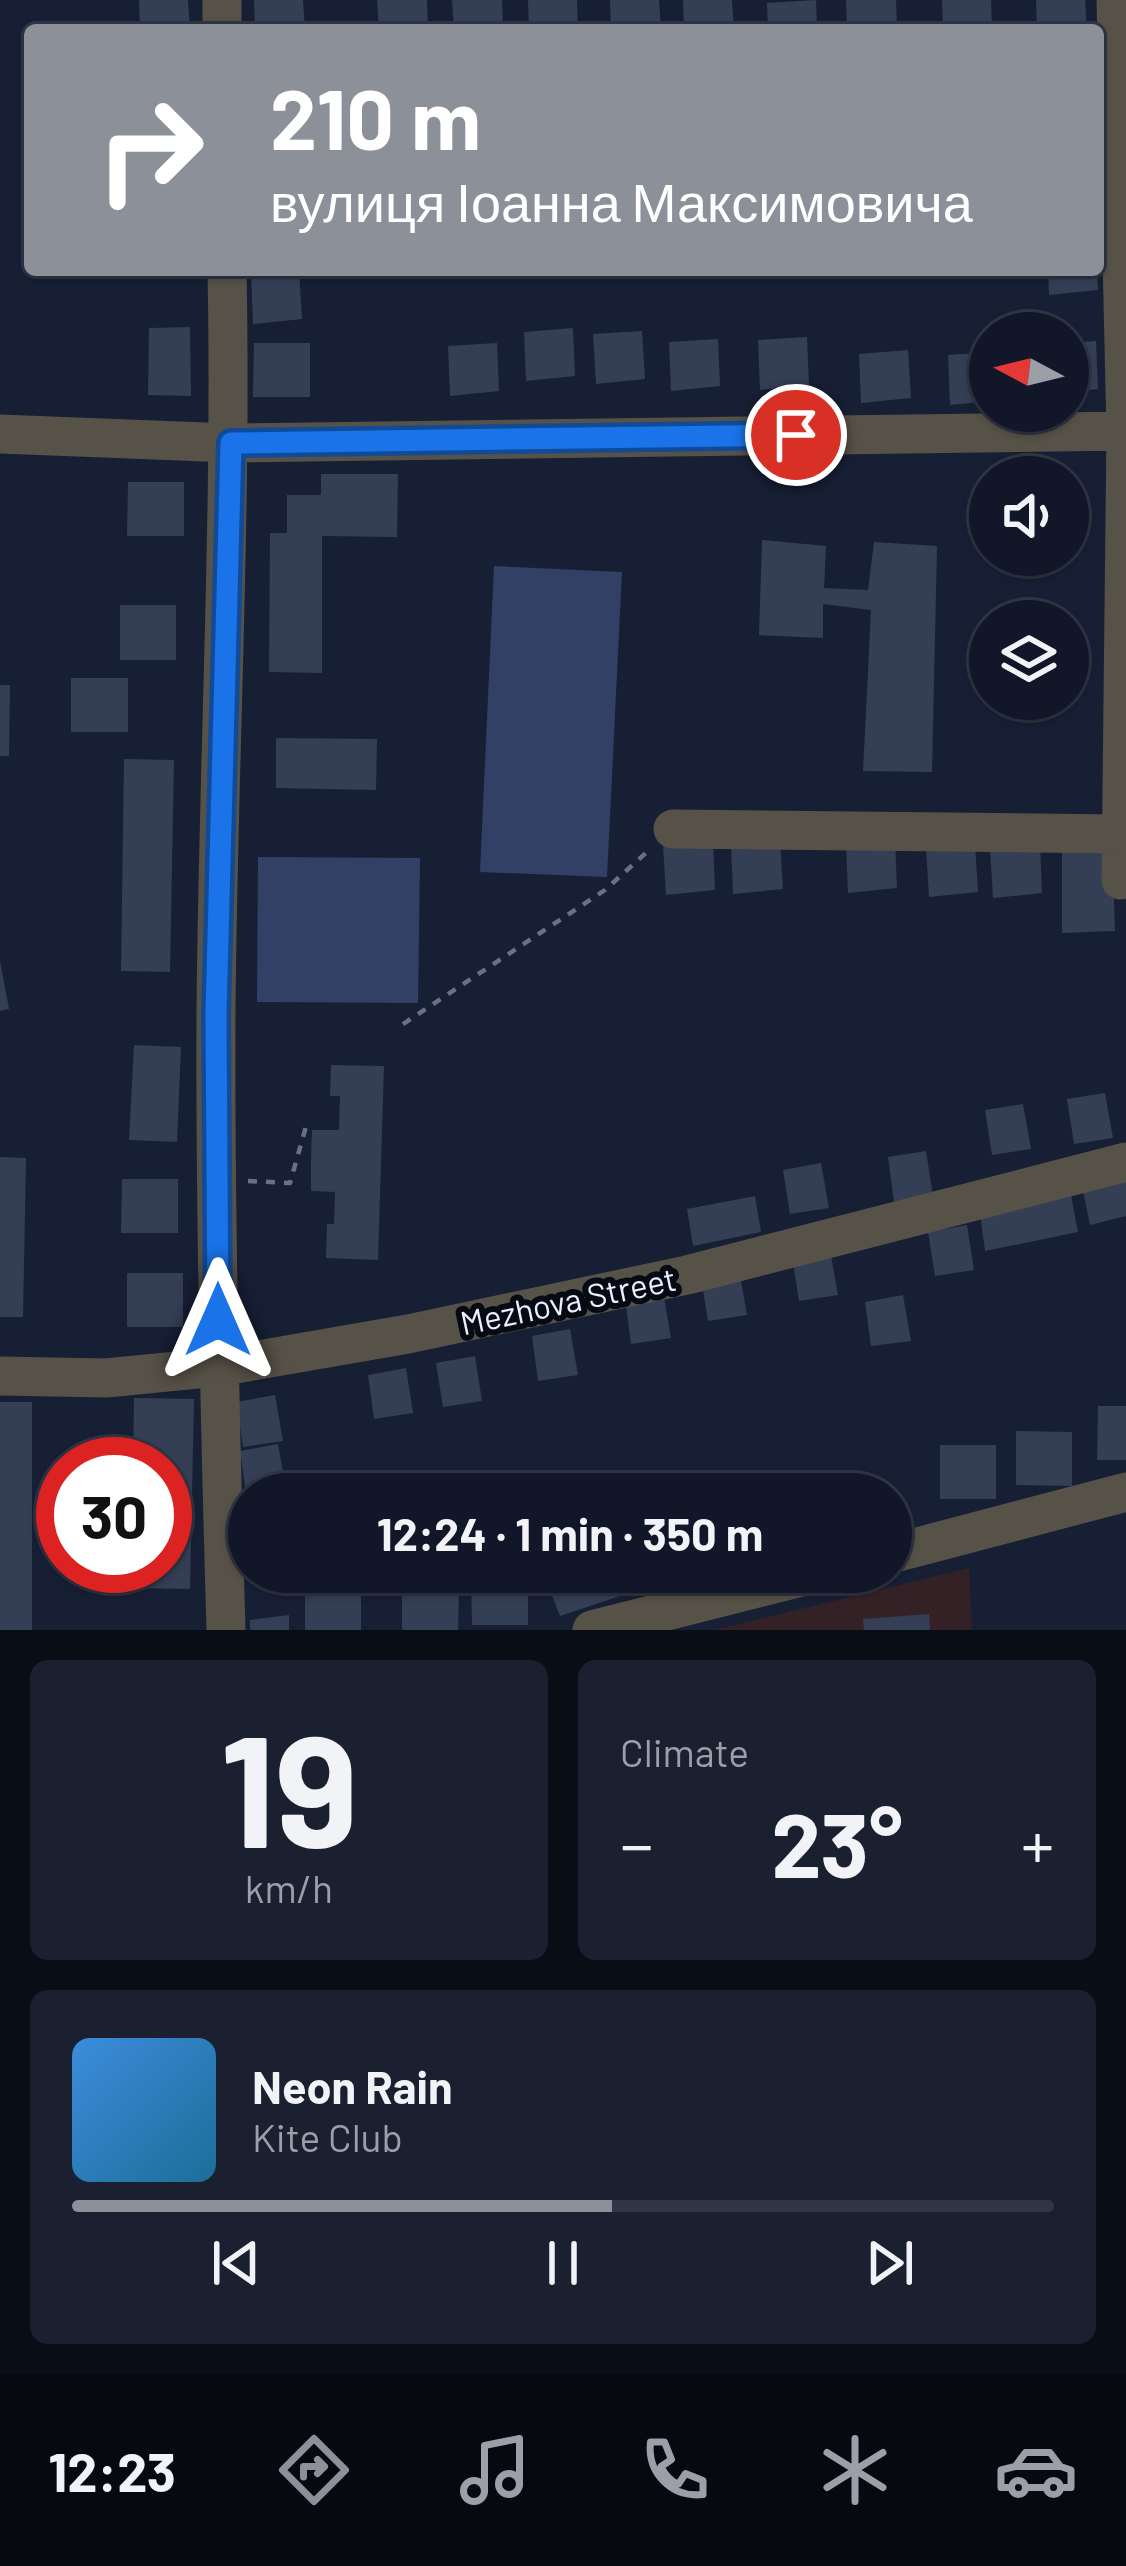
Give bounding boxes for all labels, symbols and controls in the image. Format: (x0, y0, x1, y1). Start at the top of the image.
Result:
text: 210 m (270, 66, 481, 167)
icon: right (72, 72, 228, 228)
text: вулиця Іоанна Максимовича (270, 168, 973, 233)
north arrow (969, 312, 1089, 432)
map controls (969, 312, 1089, 720)
pin (745, 384, 847, 486)
icon: arrive (763, 402, 829, 468)
button: sound (969, 456, 1089, 576)
button: layers (969, 600, 1089, 720)
position arrow (155, 1257, 281, 1383)
street label: Mezhova Street (456, 1258, 680, 1342)
speed limit sign: 30 (36, 1437, 192, 1593)
text: 12:24 · 1 min · 350 m (377, 1506, 763, 1560)
text: 19 (220, 1692, 358, 1879)
text: Climate (620, 1728, 749, 1775)
text: 23° (771, 1788, 903, 1896)
text: − (620, 1803, 653, 1882)
text: + (1021, 1803, 1054, 1882)
text: km/h (245, 1864, 333, 1911)
text: Neon Rain (252, 2059, 453, 2113)
text: Kite Club (252, 2113, 403, 2160)
icon: previous (203, 2230, 269, 2296)
icon: pause (530, 2230, 596, 2296)
icon: next (857, 2230, 923, 2296)
icon: directions (272, 2428, 356, 2512)
icon: music (453, 2428, 537, 2512)
icon: phone (633, 2428, 717, 2512)
icon: climate (813, 2428, 897, 2512)
icon: car (994, 2428, 1078, 2512)
text: 12:23 (48, 2438, 176, 2503)

